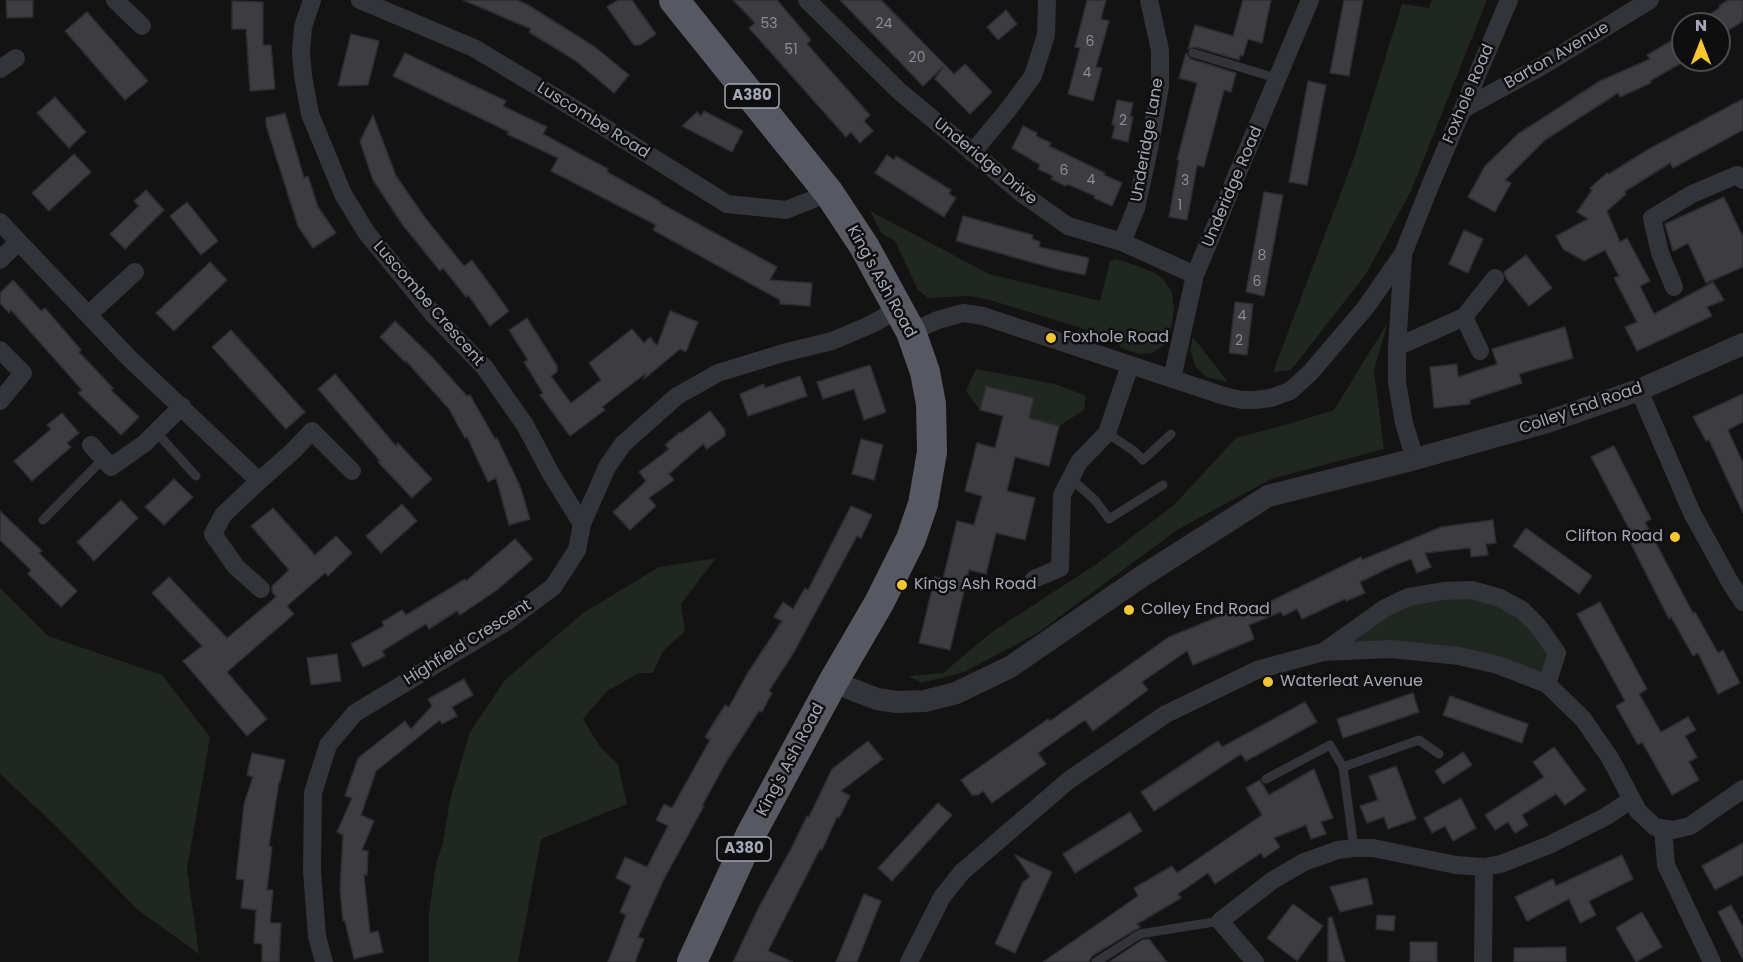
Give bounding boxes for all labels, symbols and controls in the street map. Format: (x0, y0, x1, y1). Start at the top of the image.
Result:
north arrow (1671, 12, 1731, 72)
text: N (1695, 14, 1707, 37)
house number: 53 (760, 16, 778, 32)
house number: 24 (876, 16, 892, 32)
street label: Barton Avenue (1501, 18, 1613, 94)
house number: 6 (1086, 34, 1094, 50)
street label: Foxhole Road (1439, 41, 1499, 147)
house number: 51 (784, 42, 798, 58)
house number: 20 (909, 50, 925, 66)
house number: 4 (1083, 65, 1091, 81)
street label: Underidge Lane (1128, 77, 1168, 203)
street label: Luscombe Road (533, 79, 653, 163)
road number: A380 (725, 84, 779, 108)
house number: 2 (1119, 113, 1127, 129)
street label: Underidge Drive (929, 114, 1041, 210)
street label: Underidge Road (1199, 124, 1267, 250)
house number: 6 (1060, 163, 1068, 179)
house number: 4 (1087, 172, 1095, 188)
house number: 3 (1181, 173, 1189, 189)
house number: 1 (1178, 198, 1182, 214)
street label: King's Ash Road (842, 223, 920, 341)
street label: Luscombe Crescent (369, 238, 487, 370)
house number: 8 (1258, 248, 1266, 264)
house number: 6 (1253, 274, 1261, 290)
house number: 4 (1238, 308, 1246, 324)
place label: Foxhole Road (1063, 328, 1169, 348)
marker: Foxhole Road (1044, 331, 1058, 345)
house number: 2 (1235, 333, 1243, 349)
street label: Colley End Road (1517, 379, 1645, 439)
place label: Clifton Road (1565, 527, 1663, 547)
marker: Clifton Road (1668, 530, 1682, 544)
place label: Kings Ash Road (914, 575, 1036, 595)
marker: Kings Ash Road (895, 578, 909, 592)
street label: Highfield Crescent (401, 596, 535, 690)
place label: Colley End Road (1141, 600, 1270, 620)
marker: Colley End Road (1122, 603, 1136, 617)
place label: Waterleat Avenue (1280, 672, 1423, 692)
marker: Waterleat Avenue (1261, 675, 1275, 689)
street label: King's Ash Road (753, 700, 829, 820)
road number: A380 (717, 837, 771, 861)

